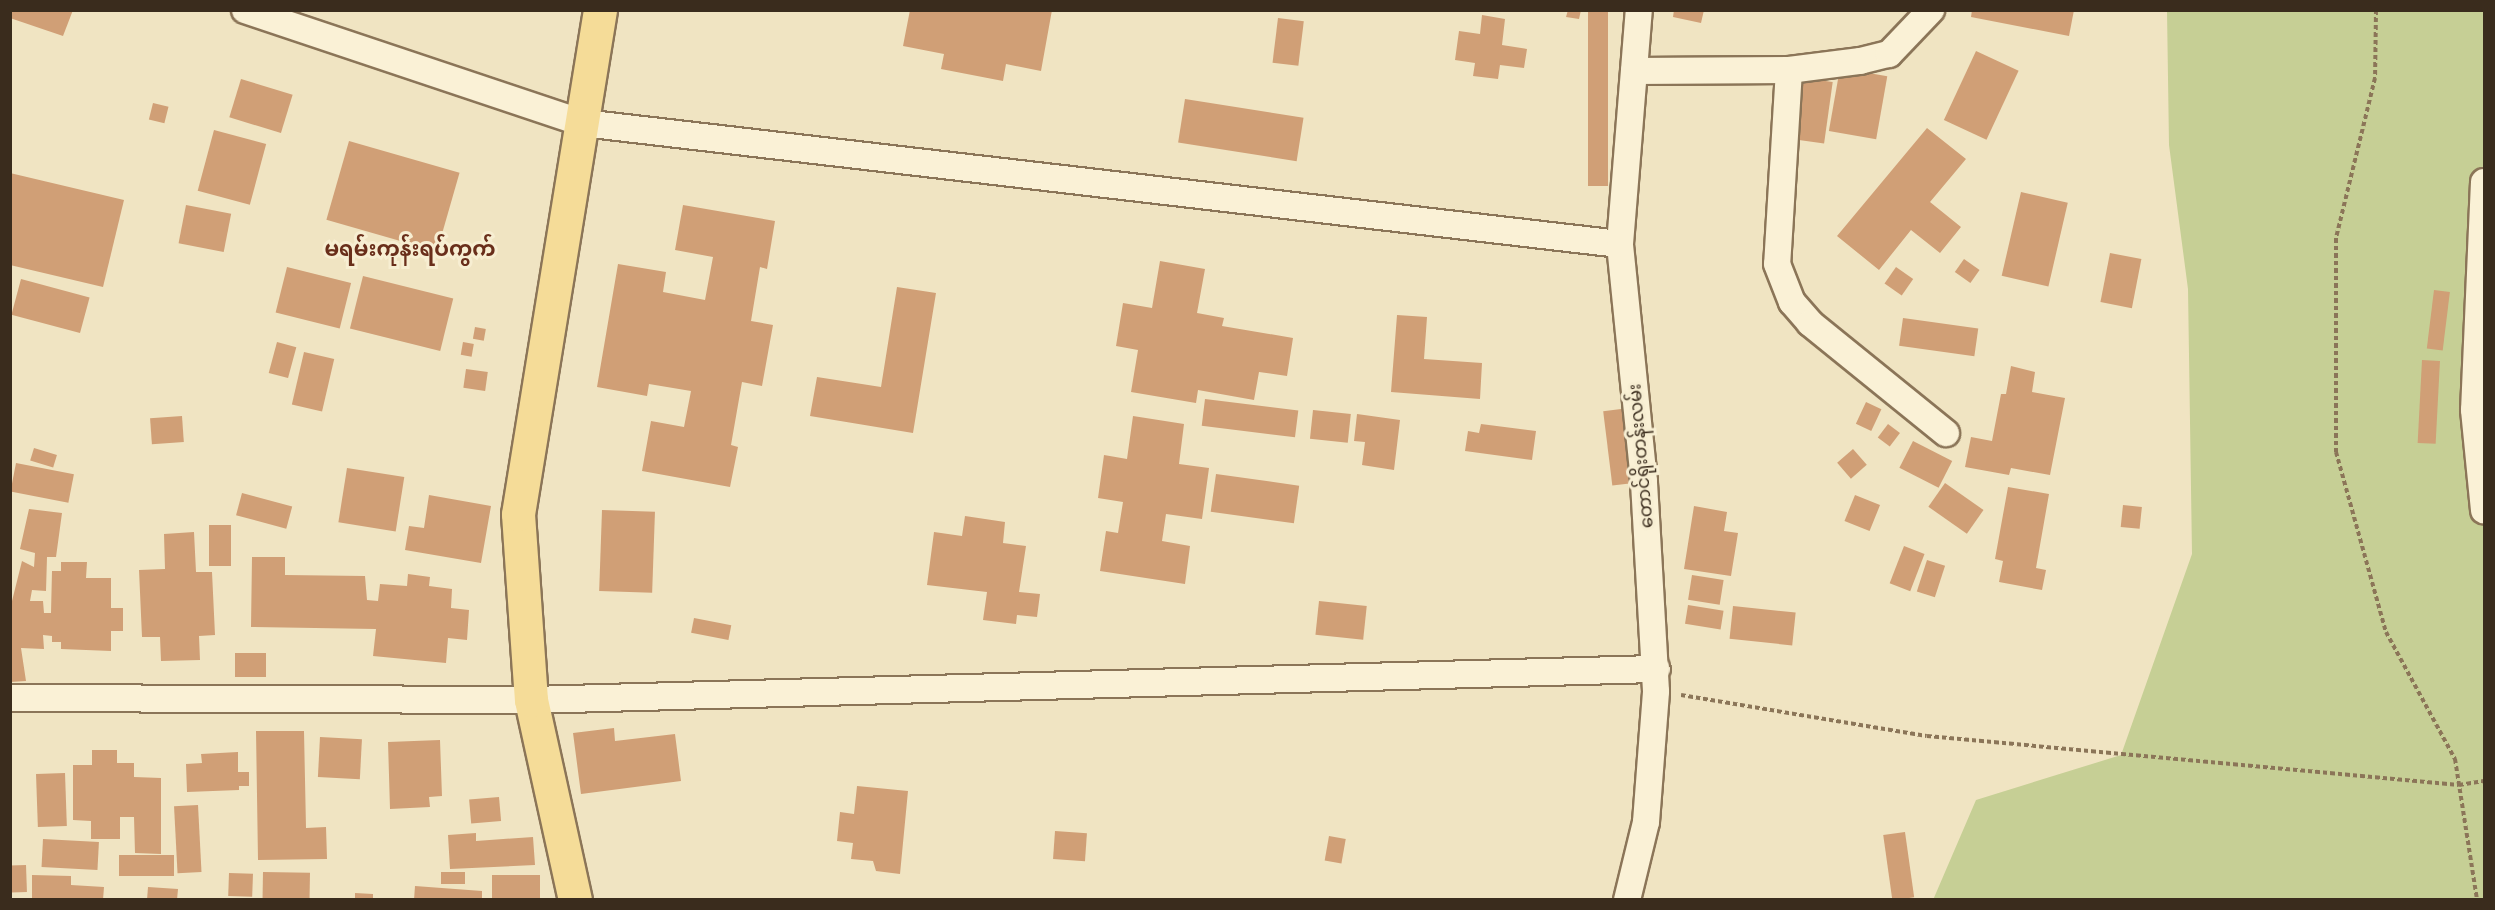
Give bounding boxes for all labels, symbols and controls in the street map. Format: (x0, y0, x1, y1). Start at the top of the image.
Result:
district label: မရမ်းကုန်းရပ်ကွက် (324, 236, 496, 262)
street label: တောင်ရိုးတန်းလမ်း (1624, 383, 1658, 529)

